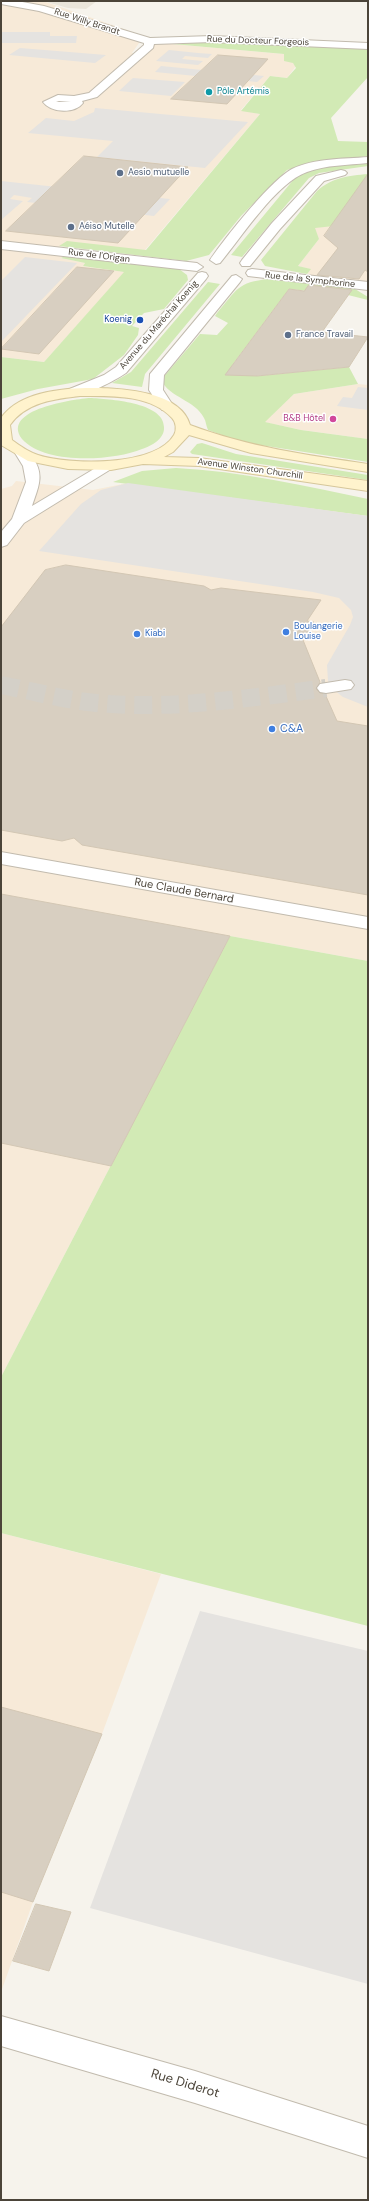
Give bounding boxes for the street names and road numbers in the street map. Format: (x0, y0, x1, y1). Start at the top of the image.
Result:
street label: Rue Willy Brandt (53, 6, 121, 38)
street label: Rue du Docteur Forgeois (207, 34, 309, 48)
street label: Rue de l'Origan (68, 247, 130, 265)
street label: Rue de la Symphorine (264, 270, 356, 290)
street label: Avenue du Maréchal Koenig (117, 278, 201, 372)
street label: Avenue Winston Churchill (197, 456, 303, 482)
street label: Rue Claude Bernard (133, 876, 235, 906)
street label: Rue Diderot (149, 2066, 221, 2102)

